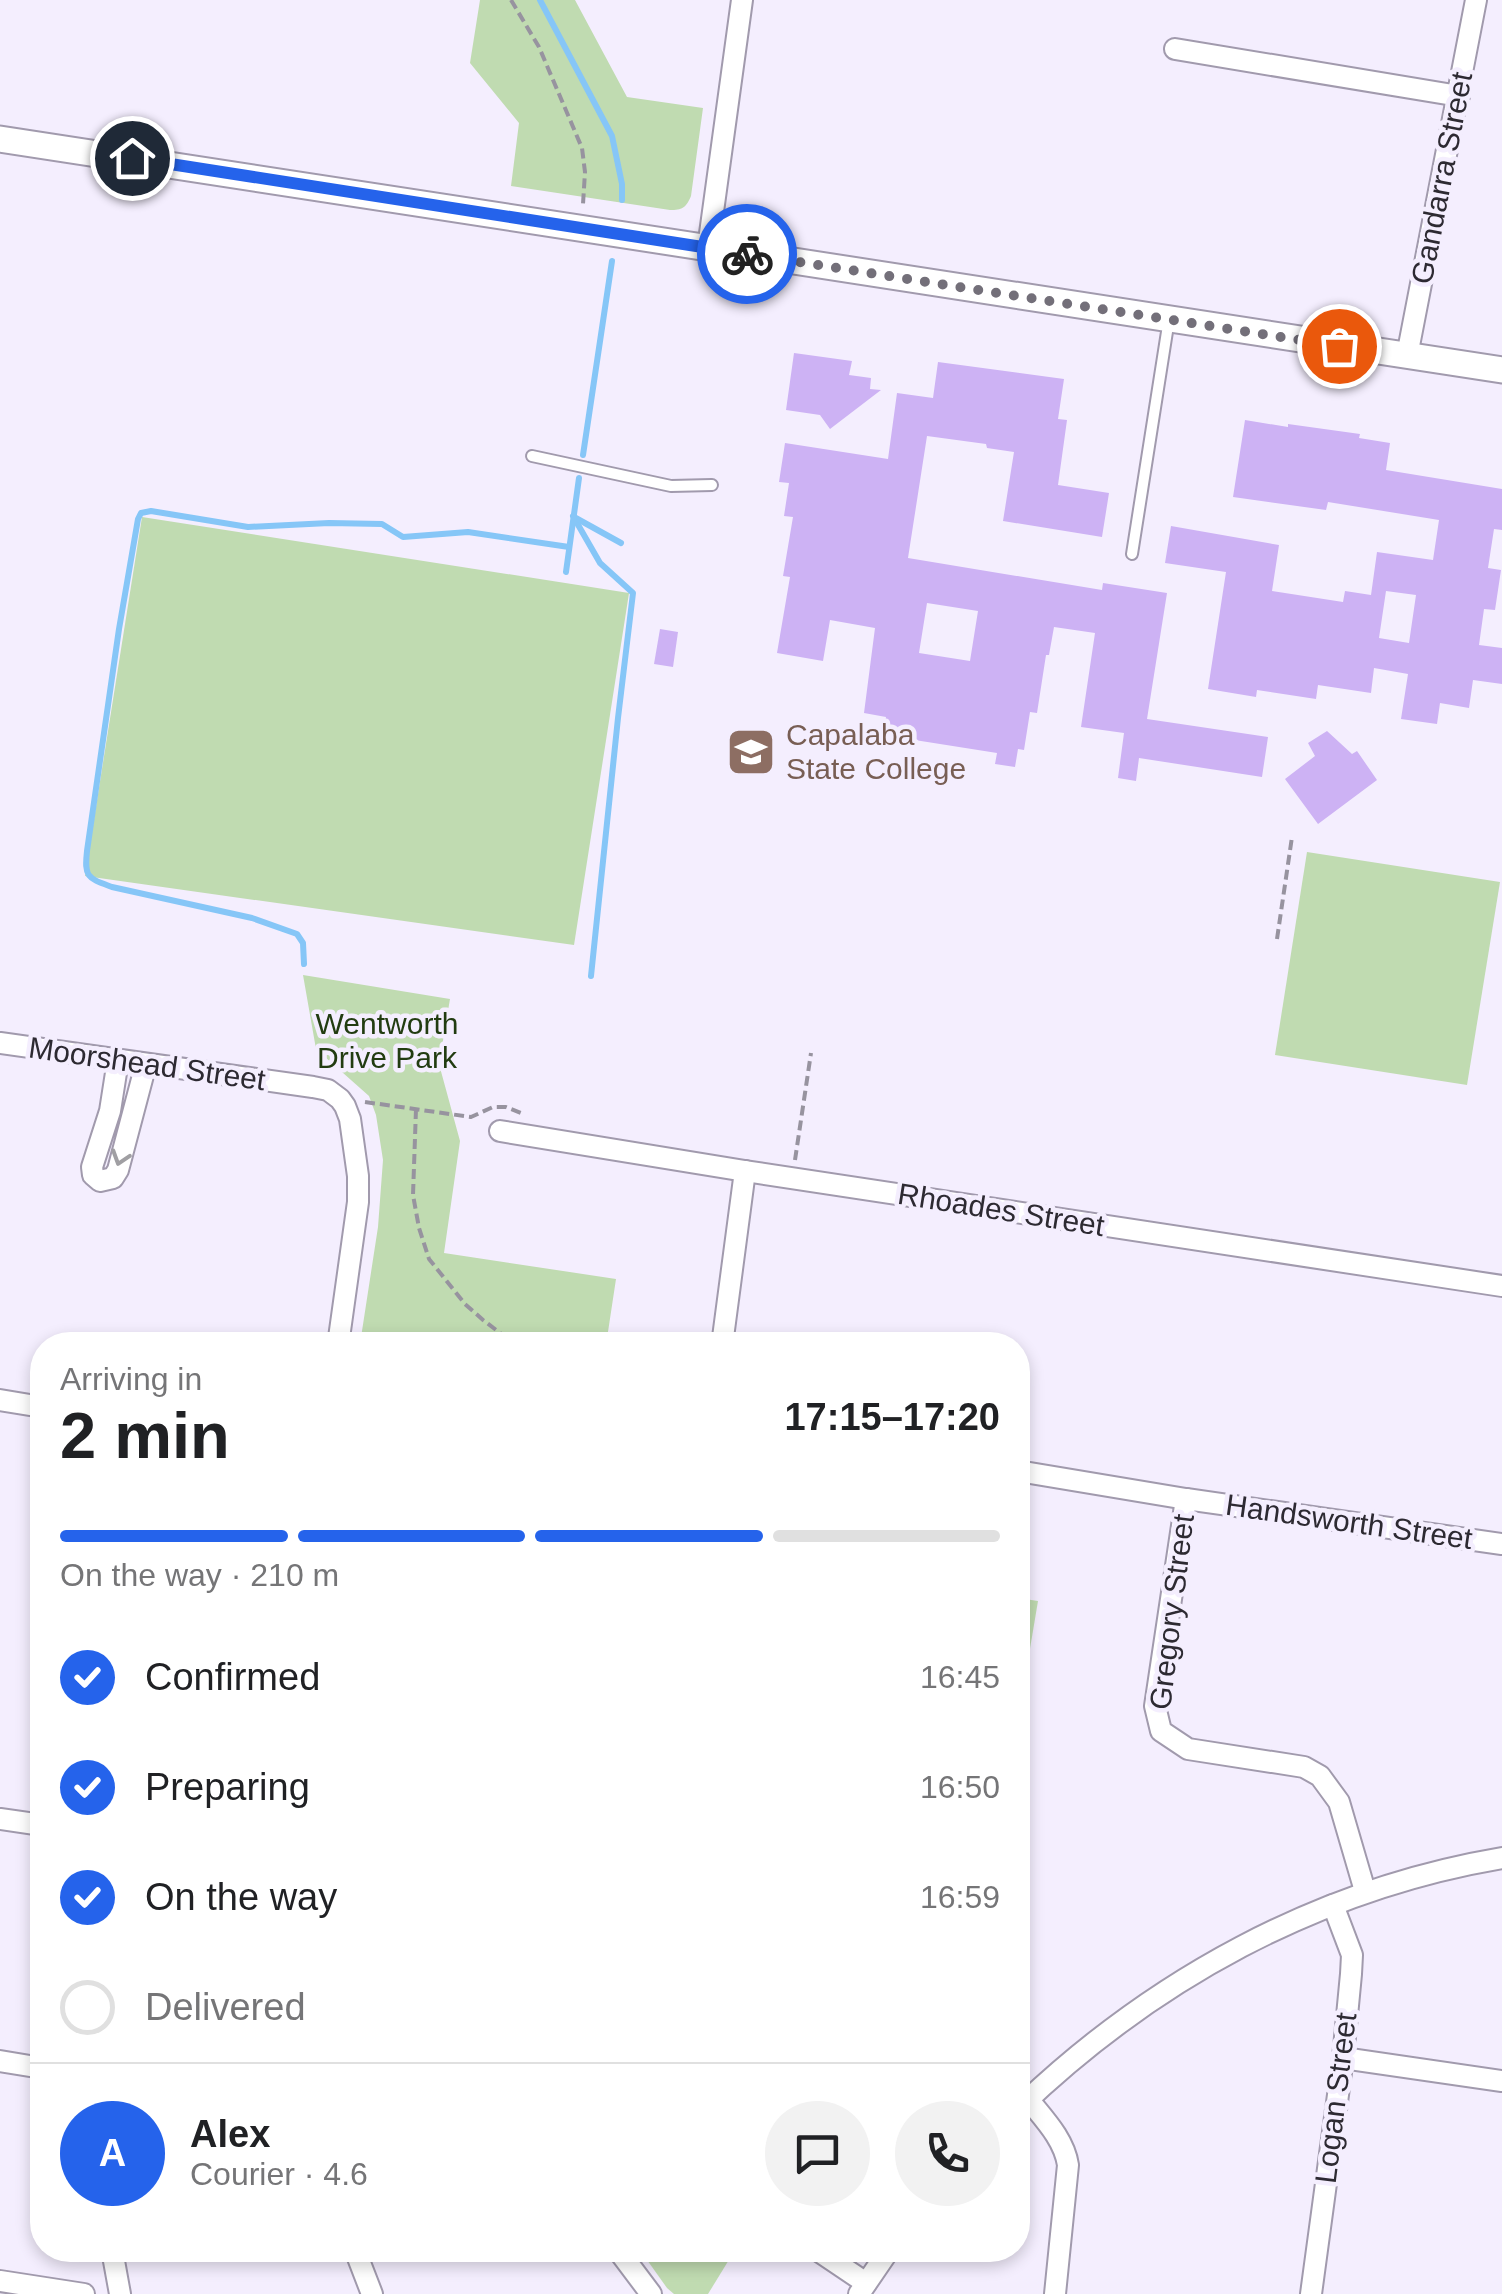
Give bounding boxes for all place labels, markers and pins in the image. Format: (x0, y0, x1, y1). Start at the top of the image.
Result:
pin (90, 116, 175, 201)
pin (1297, 304, 1382, 389)
place label: Capalaba State College (786, 718, 966, 785)
school or university icon: Capalaba State College (725, 726, 777, 778)

